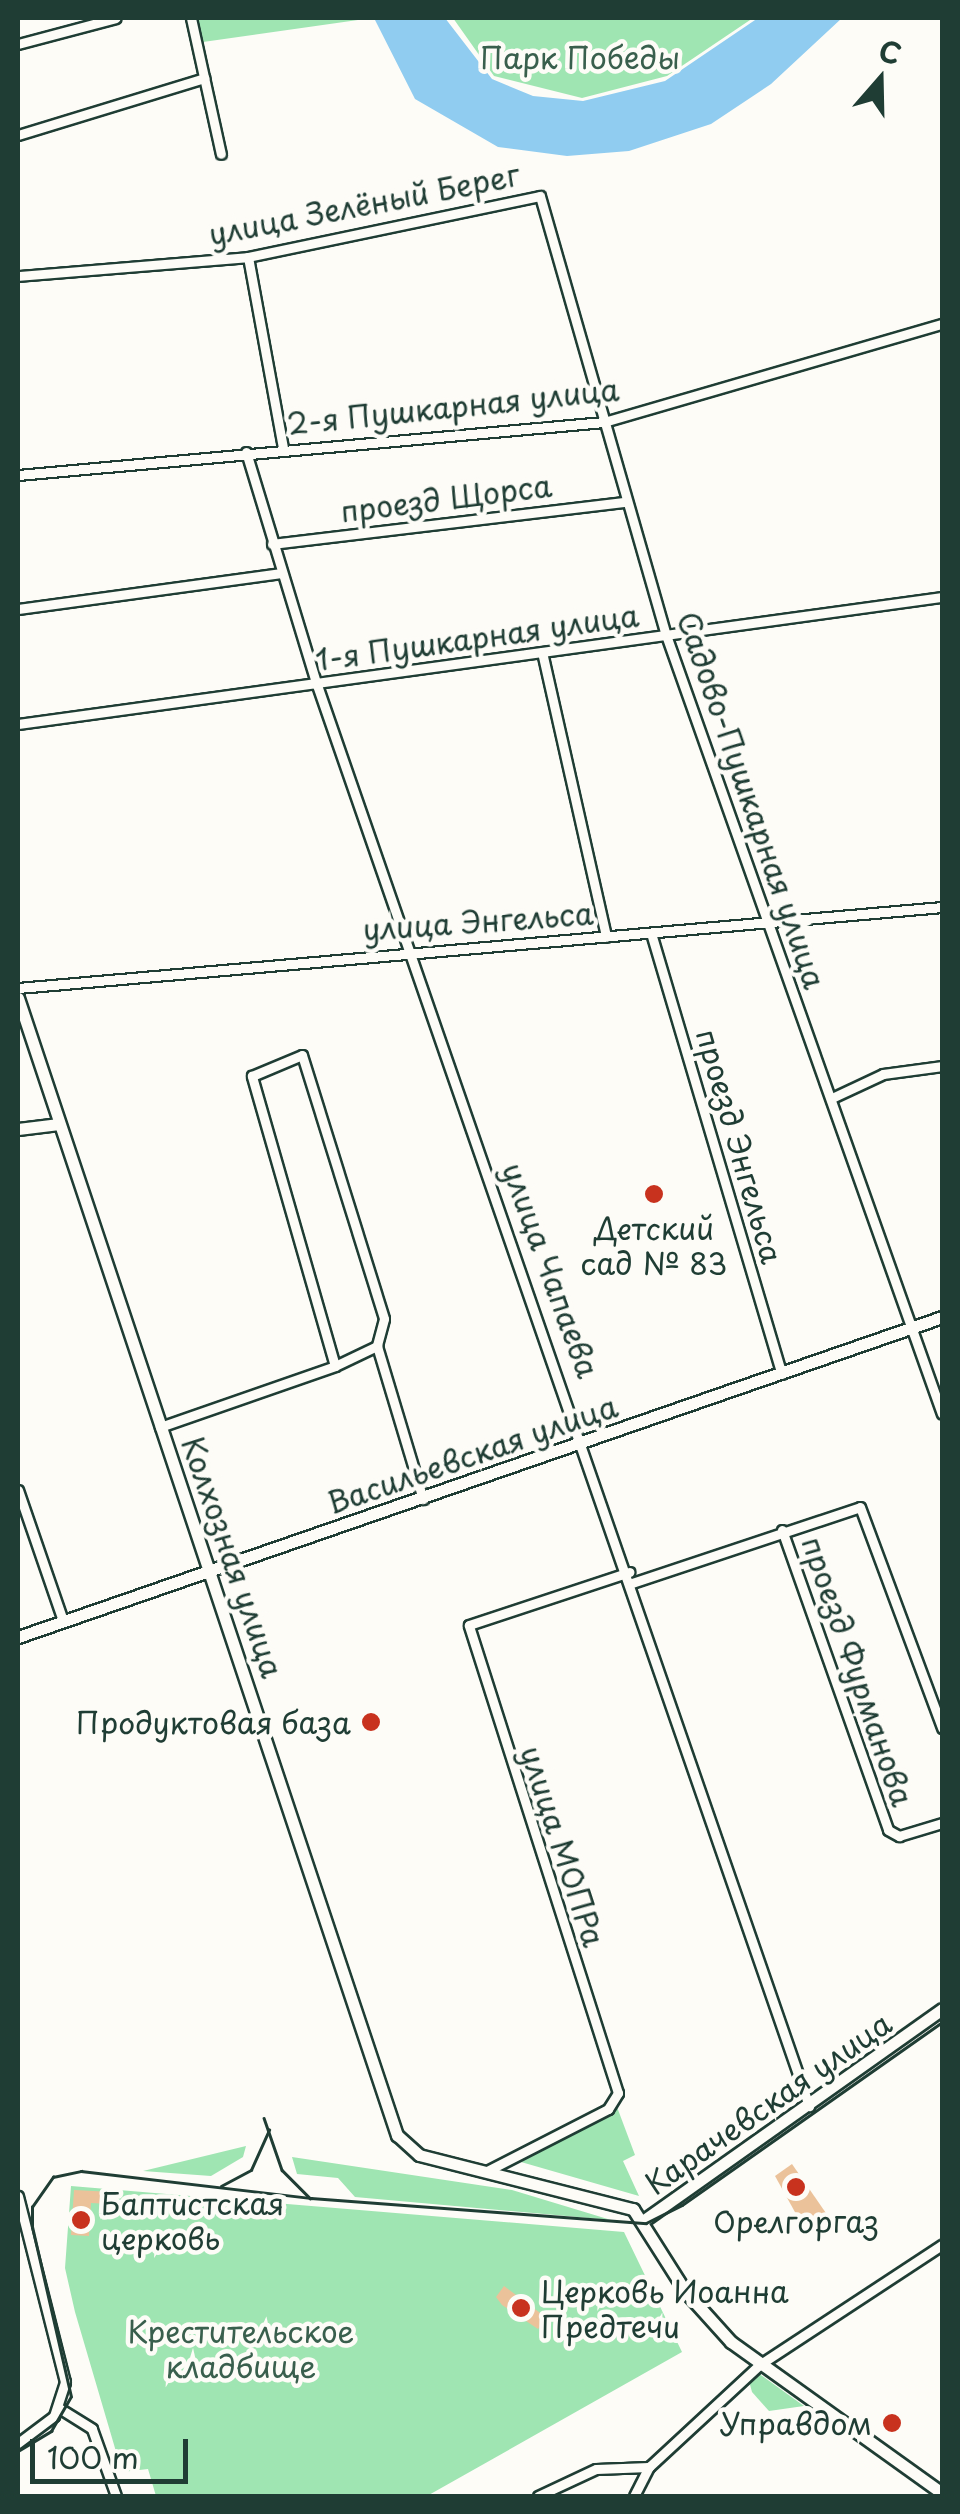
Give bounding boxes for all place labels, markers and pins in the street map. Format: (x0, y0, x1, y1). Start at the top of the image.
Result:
marker: Детский сад № 83 (643, 1183, 665, 1205)
place label: Детский сад № 83 (581, 1210, 727, 1280)
place label: Продуктовая база (76, 1704, 351, 1740)
marker: Продуктовая база (360, 1711, 382, 1733)
marker: Орелгоргаз (785, 2176, 807, 2198)
place label: Баптистская церковь (101, 2185, 284, 2256)
place label: Орелгоргаз (713, 2203, 879, 2239)
marker: Баптистская церковь (70, 2209, 92, 2231)
place label: Церковь Иоанна Предтечи (541, 2273, 788, 2344)
marker: Церковь Иоанна Предтечи (510, 2297, 532, 2319)
place label: Управдом (720, 2405, 872, 2441)
marker: Управдом (881, 2412, 903, 2434)

